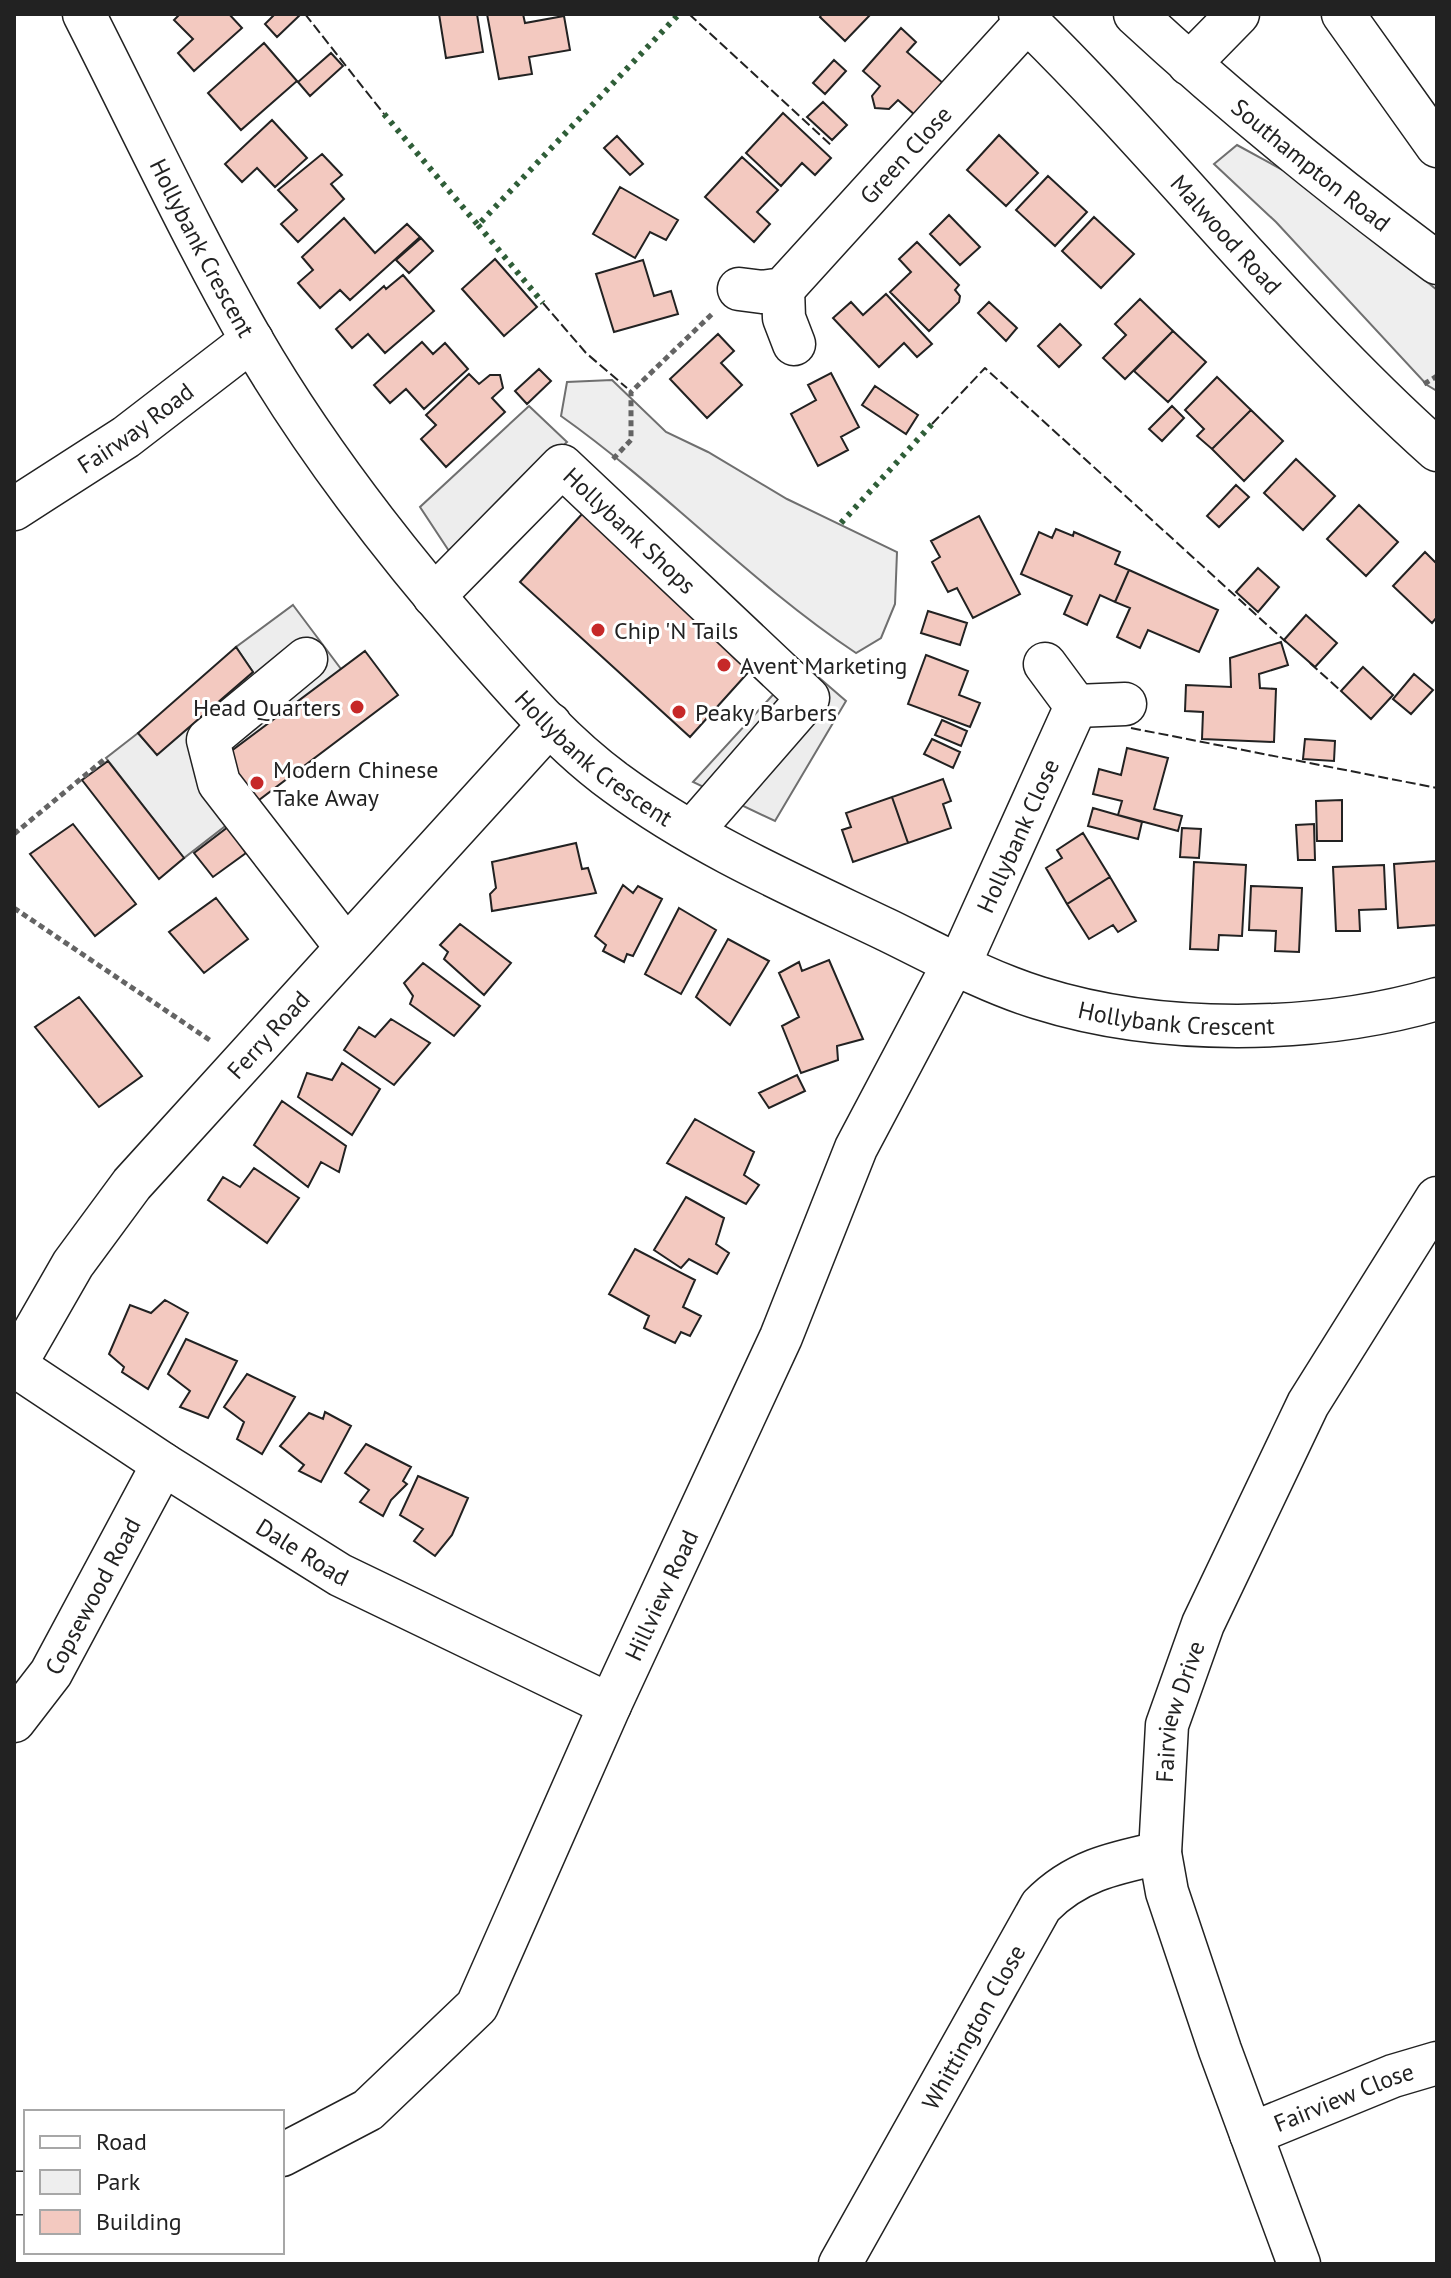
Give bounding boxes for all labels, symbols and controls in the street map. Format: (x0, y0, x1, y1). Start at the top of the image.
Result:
street label: Southampton Road (1225, 91, 1397, 238)
street label: Green Close (853, 99, 958, 210)
street label: Hollybank Crescent (143, 153, 262, 342)
street label: Malwood Road (1164, 168, 1289, 301)
street label: Fairway Road (71, 375, 200, 480)
street label: Hollybank Shops (557, 460, 703, 600)
place label: Chip 'N Tails (614, 615, 738, 646)
marker: Chip 'N Tails (589, 621, 607, 639)
place label: Avent Marketing (740, 650, 907, 681)
marker: Avent Marketing (715, 656, 733, 674)
street label: Hollybank Crescent (508, 683, 679, 833)
place label: Head Quarters (193, 692, 341, 723)
place label: Peaky Barbers (695, 697, 837, 728)
marker: Head Quarters (348, 698, 366, 716)
marker: Peaky Barbers (670, 703, 688, 721)
place label: Modern Chinese Take Away (273, 754, 439, 813)
street label: Hollybank Close (969, 754, 1066, 917)
marker: Modern Chinese Take Away (248, 774, 266, 792)
street label: Ferry Road (220, 984, 316, 1085)
street label: Hollybank Crescent (1075, 994, 1275, 1041)
street label: Dale Road (251, 1511, 354, 1593)
street label: Copsewood Road (37, 1512, 147, 1680)
street label: Hillview Road (617, 1525, 705, 1666)
street label: Fairview Drive (1148, 1636, 1211, 1783)
street label: Whittington Close (914, 1939, 1032, 2115)
street label: Fairview Close (1269, 2055, 1417, 2139)
legend (24, 2110, 284, 2254)
text: Road (96, 2126, 147, 2157)
text: Park (96, 2166, 141, 2197)
text: Building (96, 2206, 182, 2237)

